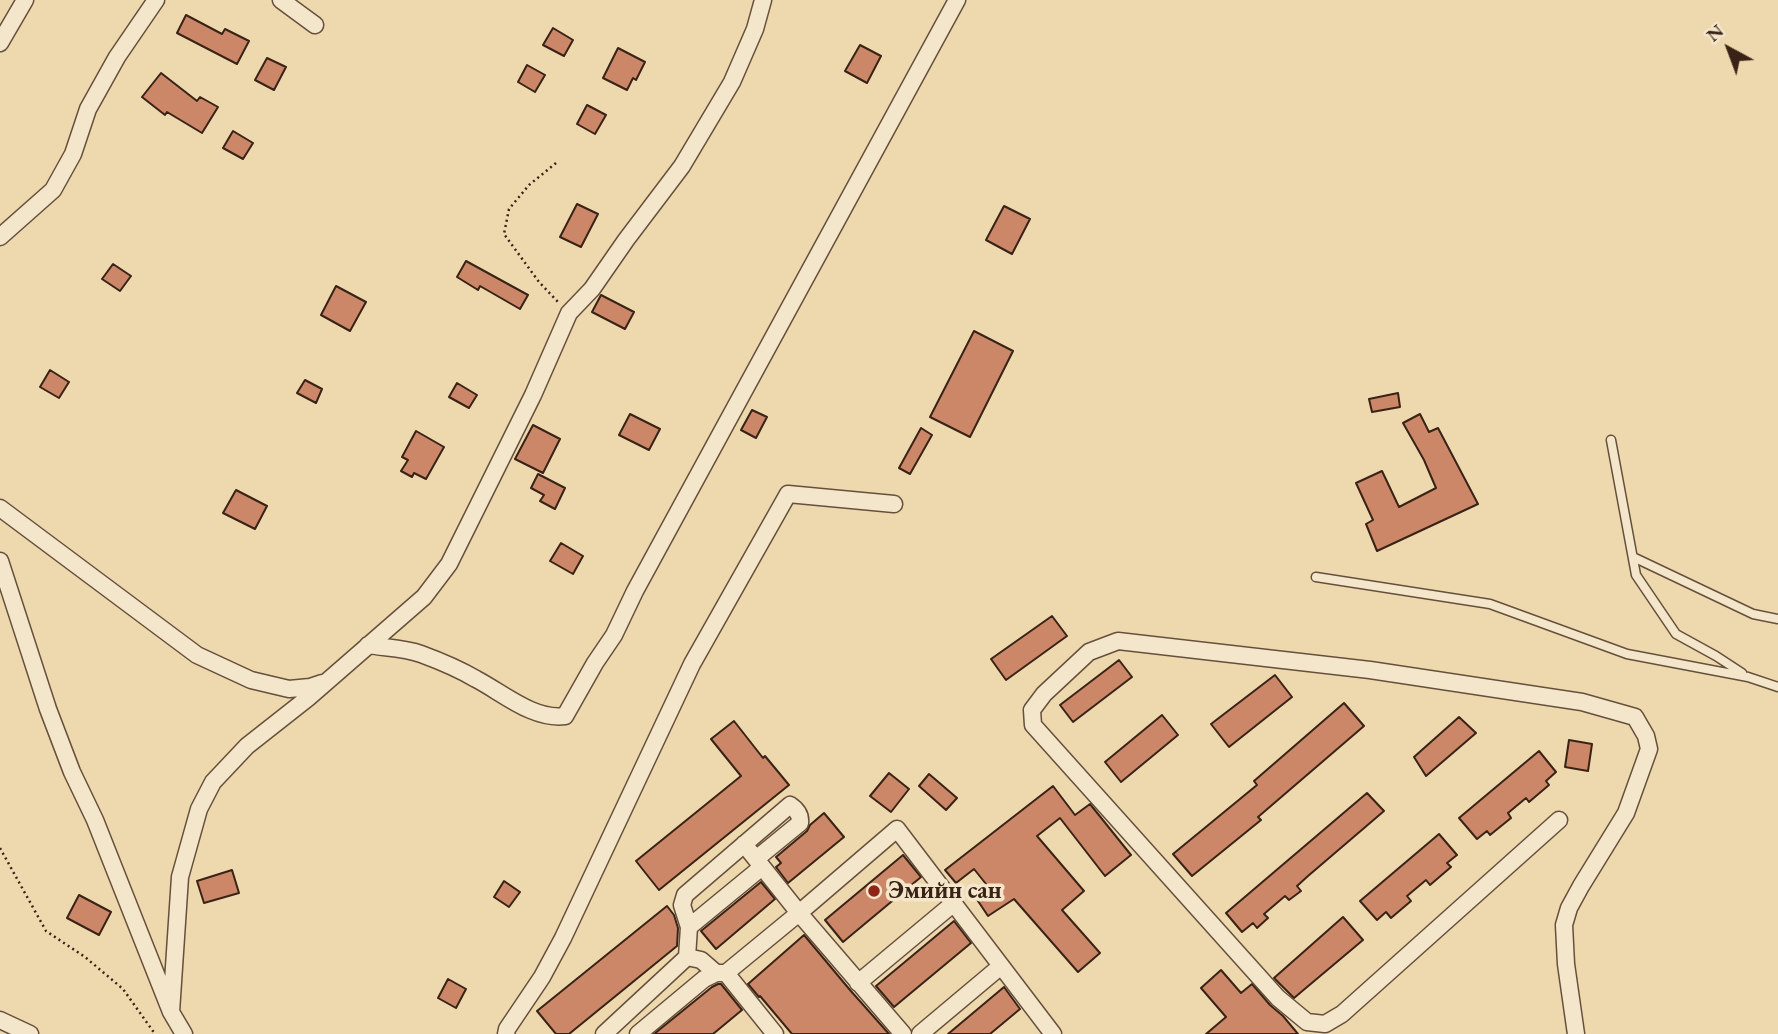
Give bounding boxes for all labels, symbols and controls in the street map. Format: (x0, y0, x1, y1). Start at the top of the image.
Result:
north arrow (1694, 14, 1764, 84)
text: N (1701, 18, 1729, 47)
place label: Эмийн сан (888, 877, 1002, 905)
marker: Эмийн сан (866, 883, 882, 899)

